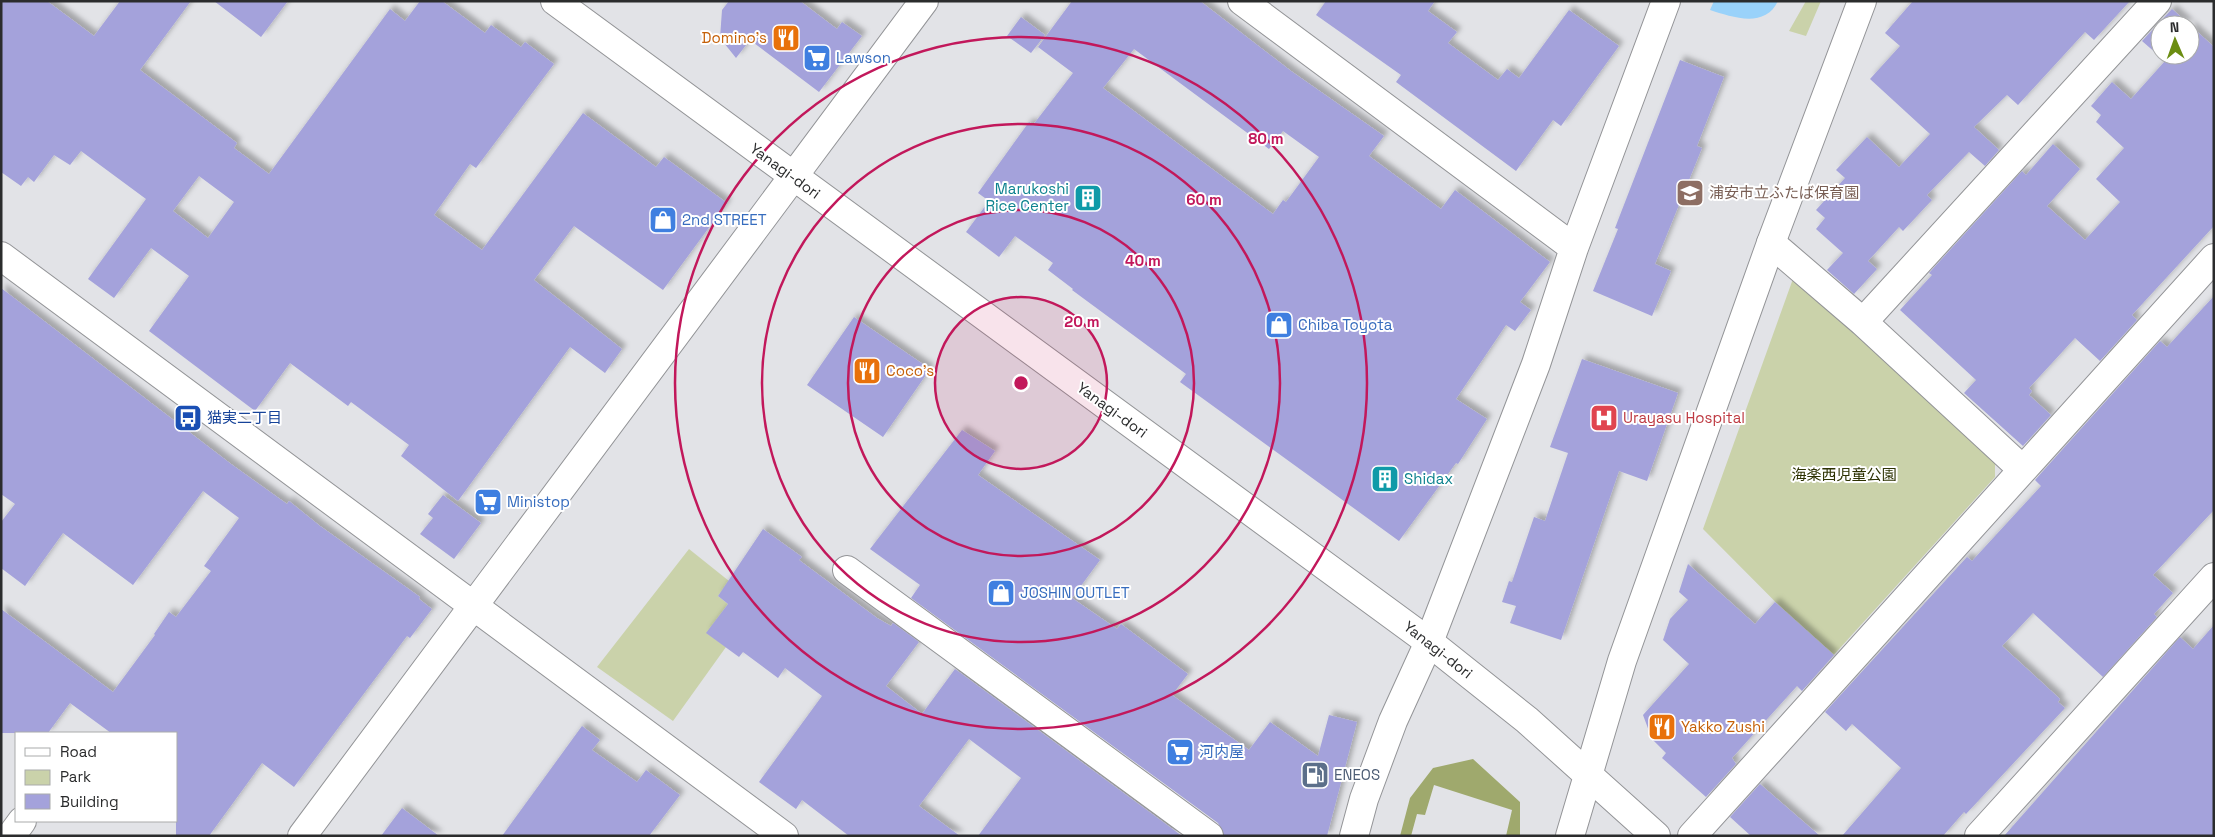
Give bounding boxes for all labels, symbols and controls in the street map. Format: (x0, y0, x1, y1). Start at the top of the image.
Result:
north arrow (2150, 15, 2200, 65)
text: N (2170, 18, 2180, 36)
restaurant icon: Domino's (771, 23, 801, 53)
place label: Domino's (702, 28, 767, 47)
supermarket icon: Lawson (802, 43, 832, 73)
place label: Lawson (836, 48, 891, 67)
text: 80 m (1248, 129, 1284, 148)
street label: Yanagi-dori (746, 139, 824, 203)
school or university icon: 浦安市立ふたば保育園 (1675, 178, 1705, 208)
place label: Marukoshi Rice Center (985, 179, 1069, 215)
building icon: Marukoshi Rice Center (1073, 183, 1103, 213)
place label: 浦安市立ふたば保育園 (1709, 183, 1859, 202)
text: 60 m (1186, 190, 1222, 209)
shop icon: 2nd STREET (648, 205, 678, 235)
place label: 2nd STREET (682, 210, 767, 229)
text: 40 m (1125, 251, 1161, 270)
shop icon: Chiba Toyota (1264, 310, 1294, 340)
text: 20 m (1064, 312, 1100, 331)
place label: Chiba Toyota (1298, 315, 1393, 334)
restaurant icon: Coco's (852, 356, 882, 386)
place label: Coco's (886, 361, 934, 380)
centre of rings (1012, 374, 1030, 392)
street label: Yanagi-dori (1073, 378, 1151, 442)
bus stop icon: 猫実二丁目 (173, 403, 203, 433)
hospital icon: Urayasu Hospital (1589, 403, 1619, 433)
place label: 猫実二丁目 (207, 408, 282, 427)
place label: Urayasu Hospital (1623, 408, 1745, 427)
building icon: Shidax (1370, 464, 1400, 494)
park label: 海楽西児童公園 (1791, 465, 1897, 484)
place label: Shidax (1404, 469, 1453, 488)
supermarket icon: Ministop (473, 487, 503, 517)
place label: Ministop (507, 492, 570, 511)
shop icon: JOSHIN OUTLET (986, 578, 1016, 608)
place label: JOSHIN OUTLET (1020, 583, 1130, 602)
street label: Yanagi-dori (1400, 617, 1477, 683)
restaurant icon: Yakko Zushi (1647, 712, 1677, 742)
place label: Yakko Zushi (1681, 717, 1765, 736)
legend (15, 732, 178, 822)
supermarket icon: 河内屋 (1165, 737, 1195, 767)
text: Road (60, 742, 97, 761)
place label: 河内屋 (1199, 742, 1244, 761)
fuel station icon: ENEOS (1300, 760, 1330, 790)
place label: ENEOS (1334, 765, 1380, 784)
text: Park (60, 767, 91, 786)
text: Building (60, 792, 119, 811)

